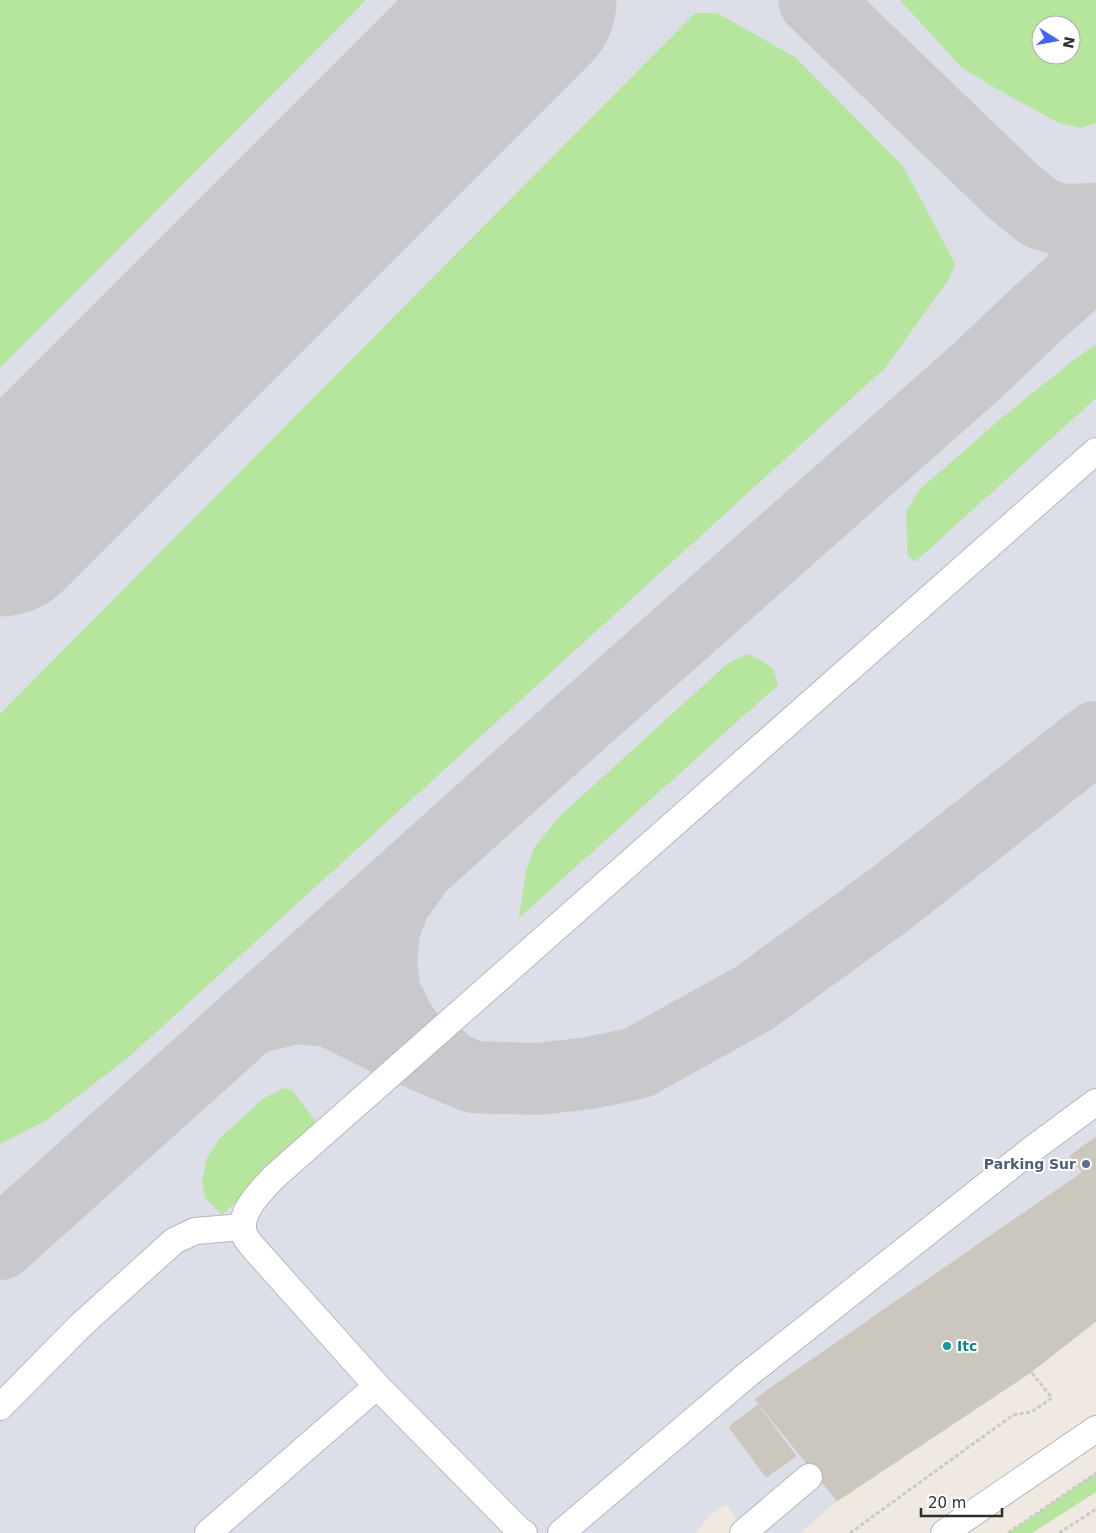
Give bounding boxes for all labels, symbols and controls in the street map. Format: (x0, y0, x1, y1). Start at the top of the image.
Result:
north arrow (1031, 15, 1081, 65)
text: N (1060, 35, 1078, 50)
place label: Parking Sur (984, 1156, 1076, 1172)
marker: Parking Sur (1080, 1158, 1092, 1170)
place label: Itc (957, 1338, 977, 1354)
marker: Itc (941, 1340, 953, 1352)
scale bar (921, 1486, 1002, 1518)
text: 20 m (928, 1494, 966, 1512)

